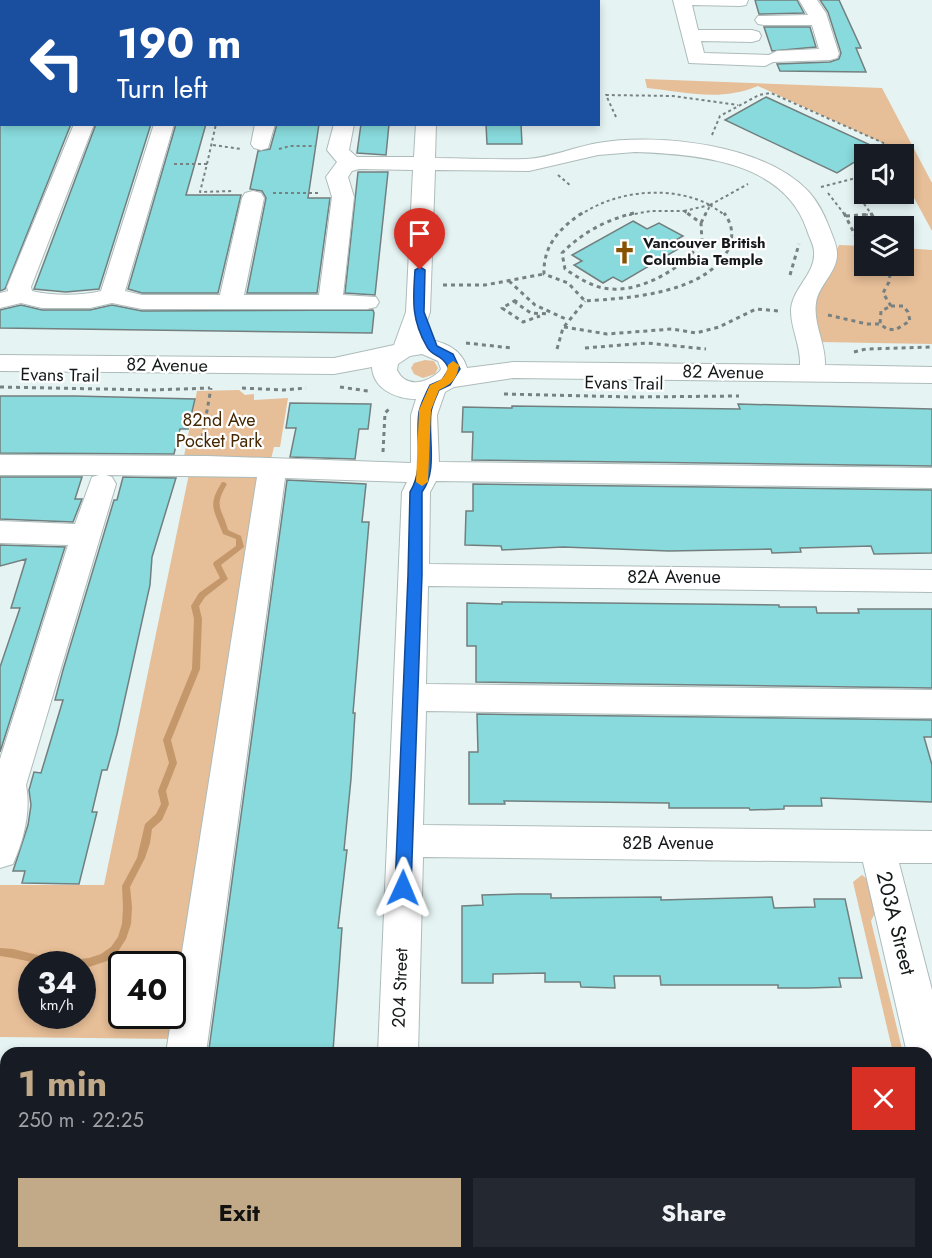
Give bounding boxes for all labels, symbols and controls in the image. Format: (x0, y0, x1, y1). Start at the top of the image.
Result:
text: 190 m (117, 13, 241, 74)
icon: left (18, 24, 96, 102)
text: Turn left (117, 69, 207, 108)
map controls (854, 144, 914, 276)
button: sound (854, 144, 914, 204)
pin (394, 208, 445, 270)
button: layers (854, 216, 914, 276)
icon: arrive (403, 217, 436, 250)
place label: Vancouver British Columbia Temple (642, 232, 766, 271)
church icon: Vancouver British Columbia Temple (612, 239, 638, 265)
street label: 82 Avenue (126, 351, 208, 379)
street label: 82 Avenue (682, 358, 764, 386)
street label: Evans Trail (20, 361, 100, 389)
street label: Evans Trail (584, 369, 664, 397)
park label: 82nd Ave Pocket Park (176, 407, 262, 454)
street label: 82A Avenue (627, 564, 721, 590)
street label: 82B Avenue (622, 830, 714, 856)
position arrow (371, 856, 435, 920)
street label: 203A Street (869, 868, 923, 978)
street label: 204 Street (386, 947, 414, 1028)
speed limit sign: 40 (108, 951, 186, 1029)
text: 34 (37, 961, 77, 1004)
text: km/h (40, 994, 74, 1016)
text: 1 min (18, 1057, 107, 1109)
button: close (852, 1067, 915, 1130)
text: 250 m · 22:25 (18, 1106, 144, 1135)
button: Exit (18, 1178, 461, 1247)
button: Share (473, 1178, 915, 1247)

